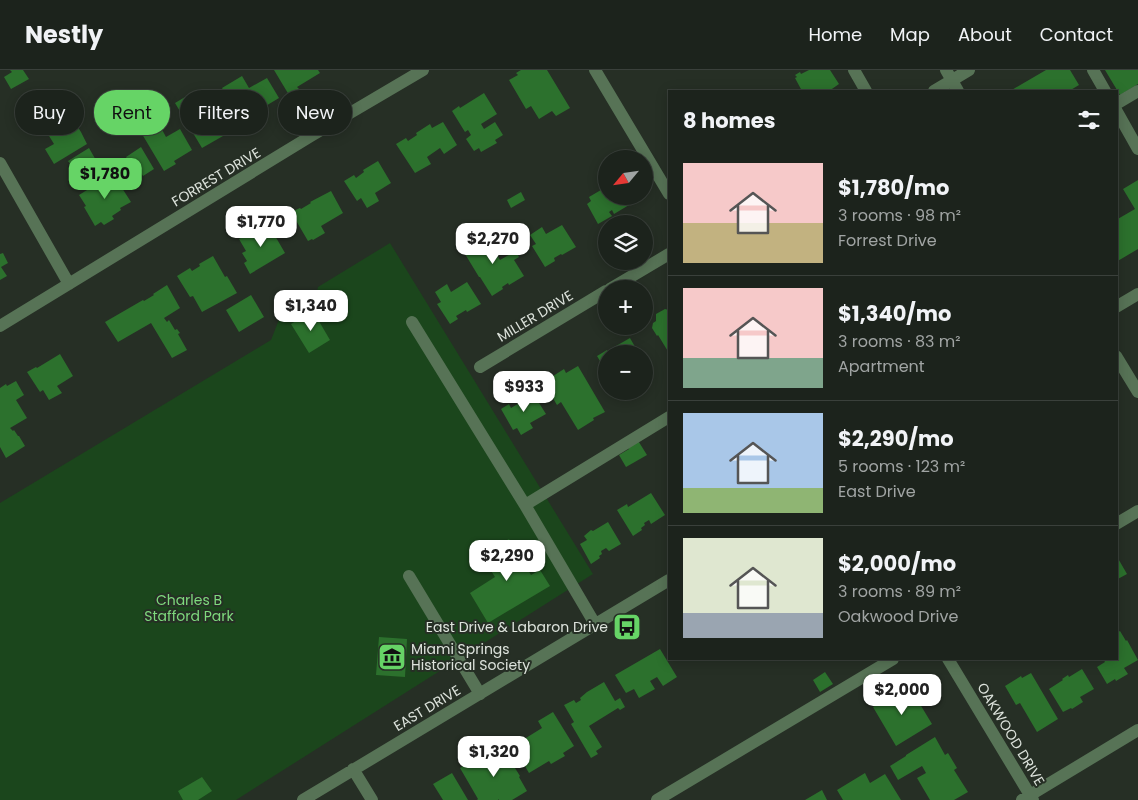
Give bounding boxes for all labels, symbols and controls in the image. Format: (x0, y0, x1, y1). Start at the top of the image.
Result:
text: Nestly (25, 18, 103, 51)
text: Home (808, 22, 862, 47)
text: Map (890, 22, 930, 47)
text: About (958, 22, 1012, 47)
text: Contact (1040, 22, 1113, 47)
chip: Buy (15, 90, 84, 135)
chip: Rent (94, 90, 170, 135)
chip: Filters (180, 90, 268, 135)
chip: New (278, 90, 352, 135)
text: 8 homes (683, 106, 775, 135)
icon: filters (1075, 106, 1103, 134)
street label: FORREST DRIVE (168, 143, 264, 211)
north arrow (598, 150, 652, 205)
map controls (598, 150, 653, 400)
pin: $1,780 (64, 158, 146, 200)
text: $1,780 (80, 162, 130, 185)
text: $1,780/mo (838, 173, 949, 202)
icon: home (723, 183, 783, 243)
text: 3 rooms · 98 m² (838, 204, 961, 227)
pin: $1,770 (220, 206, 302, 248)
text: $1,770 (237, 210, 285, 233)
button: layers (598, 215, 653, 270)
pin: $2,270 (452, 222, 534, 265)
text: $2,270 (467, 227, 519, 250)
text: Forrest Drive (838, 229, 937, 252)
button: + (598, 280, 653, 335)
street label: MILLER DRIVE (493, 285, 577, 347)
pin: $1,340 (270, 290, 352, 332)
text: $1,340 (285, 294, 337, 317)
text: $1,340/mo (838, 299, 951, 328)
icon: home (723, 308, 783, 368)
text: 3 rooms · 83 m² (838, 330, 960, 353)
button: − (598, 345, 653, 400)
text: Apartment (838, 355, 925, 378)
pin: $933 (494, 370, 554, 413)
text: $933 (504, 375, 544, 398)
text: $2,290/mo (838, 424, 954, 453)
icon: home (723, 433, 783, 493)
text: 5 rooms · 123 m² (838, 455, 965, 478)
text: East Drive (838, 480, 916, 503)
pin: $2,290 (466, 540, 548, 582)
text: $2,290 (480, 544, 534, 567)
text: $2,000/mo (838, 549, 956, 578)
icon: home (723, 558, 783, 618)
text: 3 rooms · 89 m² (838, 580, 961, 603)
park label: Charles B Stafford Park (144, 590, 234, 626)
text: Oakwood Drive (838, 605, 958, 628)
bus stop icon: East Drive & Labaron Drive (612, 612, 642, 642)
place label: East Drive & Labaron Drive (426, 617, 608, 637)
place label: Miami Springs Historical Society (411, 639, 530, 675)
museum icon: Miami Springs Historical Society (377, 642, 407, 672)
pin: $2,000 (861, 674, 943, 716)
text: $2,000 (874, 678, 930, 701)
street label: OAKWOOD DRIVE (972, 679, 1050, 789)
street label: EAST DRIVE (390, 680, 464, 736)
pin: $1,320 (453, 736, 535, 778)
text: $1,320 (469, 740, 519, 763)

